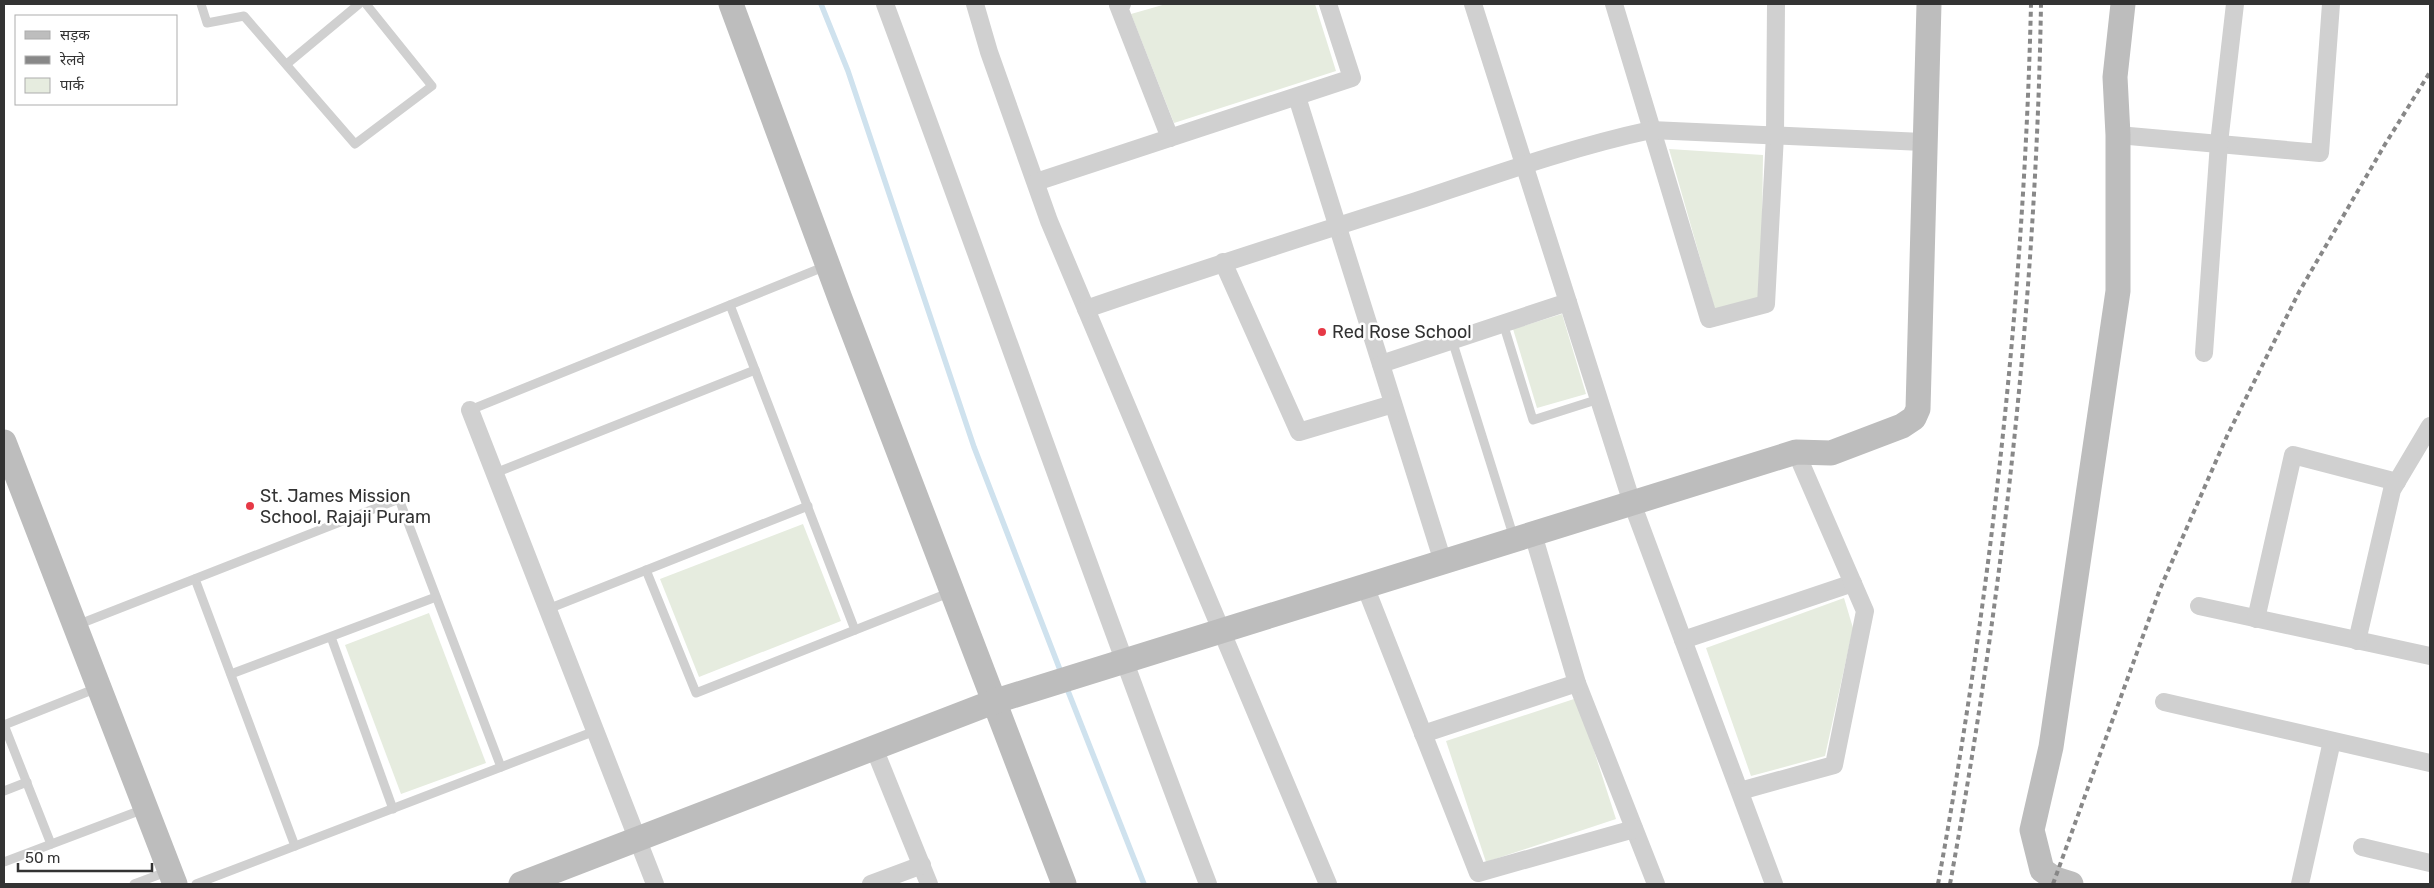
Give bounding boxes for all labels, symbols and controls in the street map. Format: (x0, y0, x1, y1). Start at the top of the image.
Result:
legend (15, 15, 178, 105)
text: सड़क (60, 26, 90, 44)
text: रेलवे (59, 51, 85, 69)
text: पार्क (60, 76, 84, 94)
place label: Red Rose School (1332, 321, 1472, 343)
marker: Red Rose School (1316, 326, 1328, 338)
place label: St. James Mission School, Rajaji Puram (260, 485, 431, 528)
marker: St. James Mission School, Rajaji Puram (244, 500, 256, 512)
scale bar (18, 840, 151, 872)
text: 50 m (25, 849, 60, 867)

